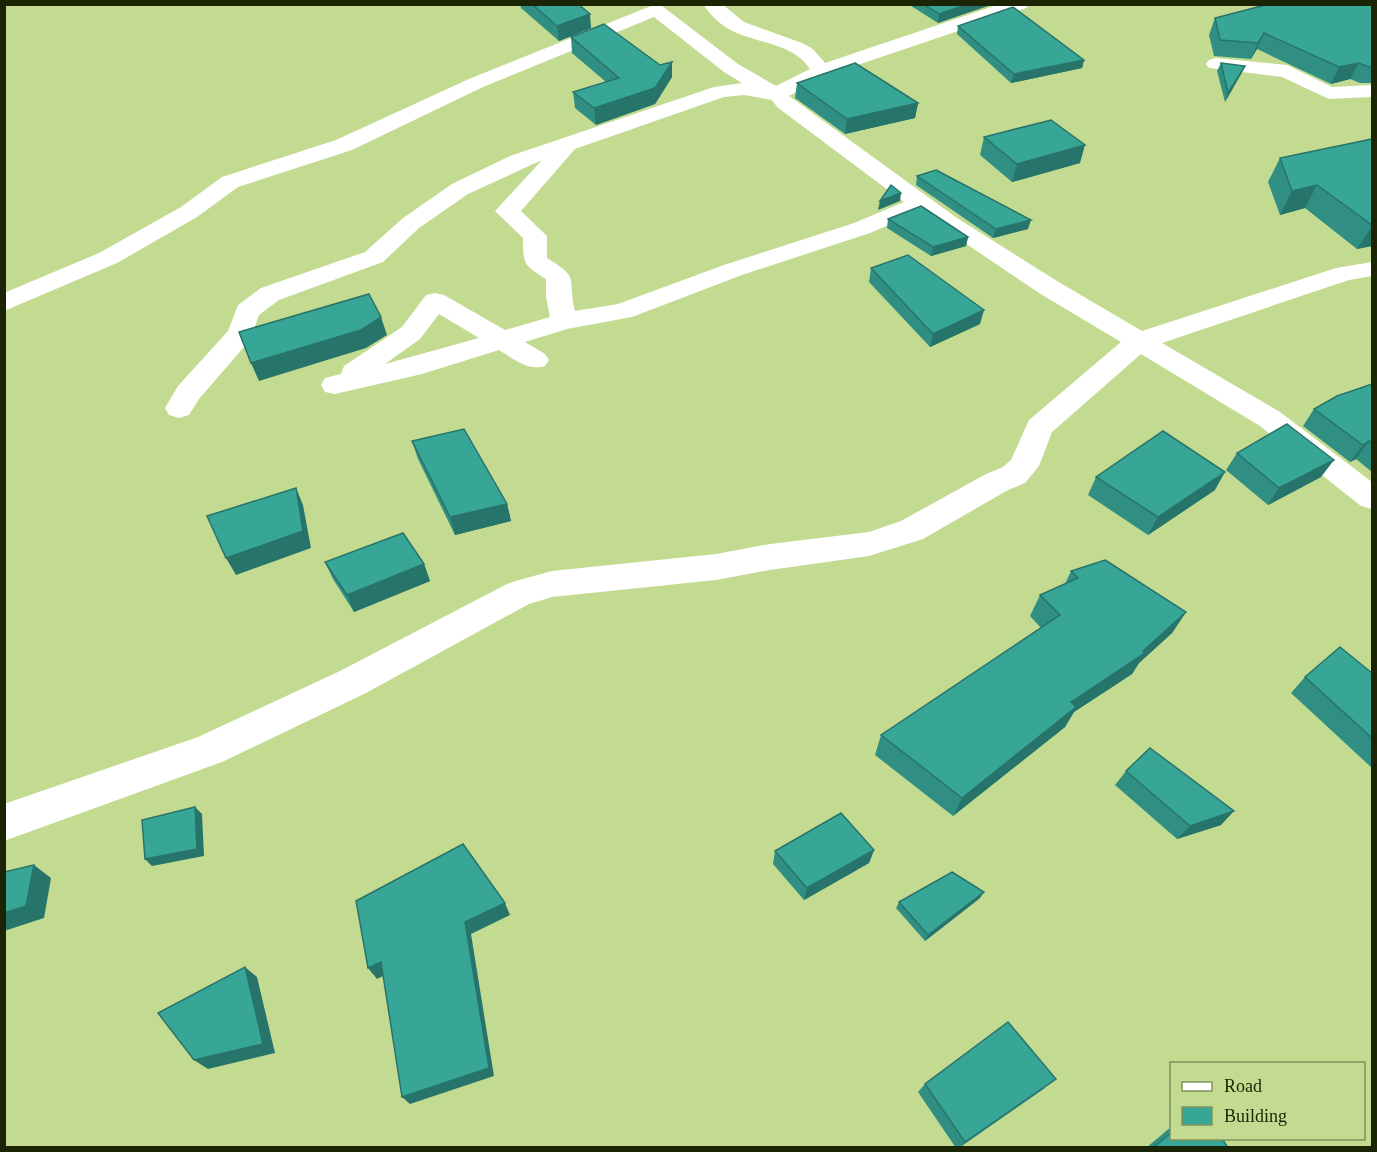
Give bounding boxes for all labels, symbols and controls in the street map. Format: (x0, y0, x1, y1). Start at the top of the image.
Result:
legend (1170, 1062, 1365, 1140)
text: Road (1224, 1076, 1262, 1096)
text: Building (1224, 1106, 1287, 1126)

